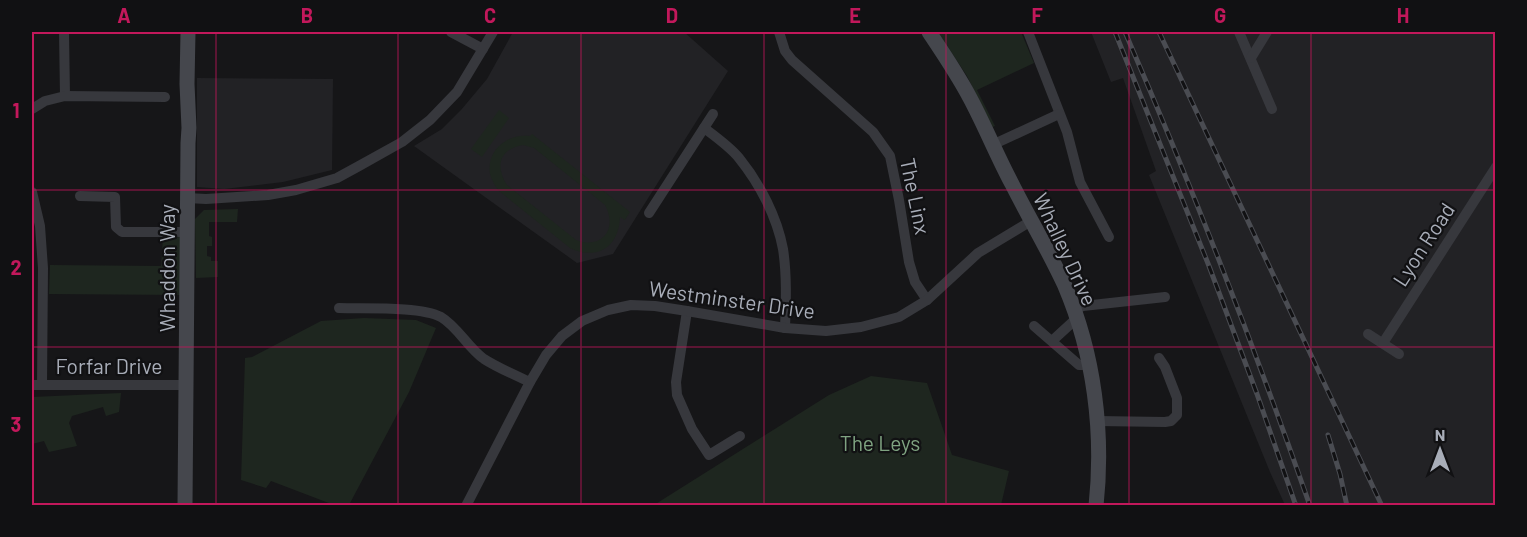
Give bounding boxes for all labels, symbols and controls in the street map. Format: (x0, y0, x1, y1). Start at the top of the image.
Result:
text: A (117, 3, 131, 27)
text: B (301, 3, 313, 27)
text: C (484, 3, 496, 27)
text: D (666, 3, 678, 27)
text: E (849, 3, 861, 27)
text: F (1031, 3, 1043, 27)
text: G (1214, 3, 1226, 27)
text: H (1397, 3, 1409, 27)
text: 1 (12, 98, 20, 122)
street label: The Linx (896, 156, 936, 236)
street label: Whalley Drive (1029, 189, 1103, 309)
street label: Lyon Road (1387, 198, 1459, 290)
street label: Whaddon Way (154, 204, 179, 332)
text: 2 (10, 255, 22, 279)
street label: Westminster Drive (647, 275, 817, 323)
street label: Forfar Drive (56, 353, 162, 378)
text: 3 (11, 412, 21, 436)
north arrow (1410, 420, 1470, 480)
text: N (1435, 425, 1445, 444)
park label: The Leys (840, 430, 920, 455)

